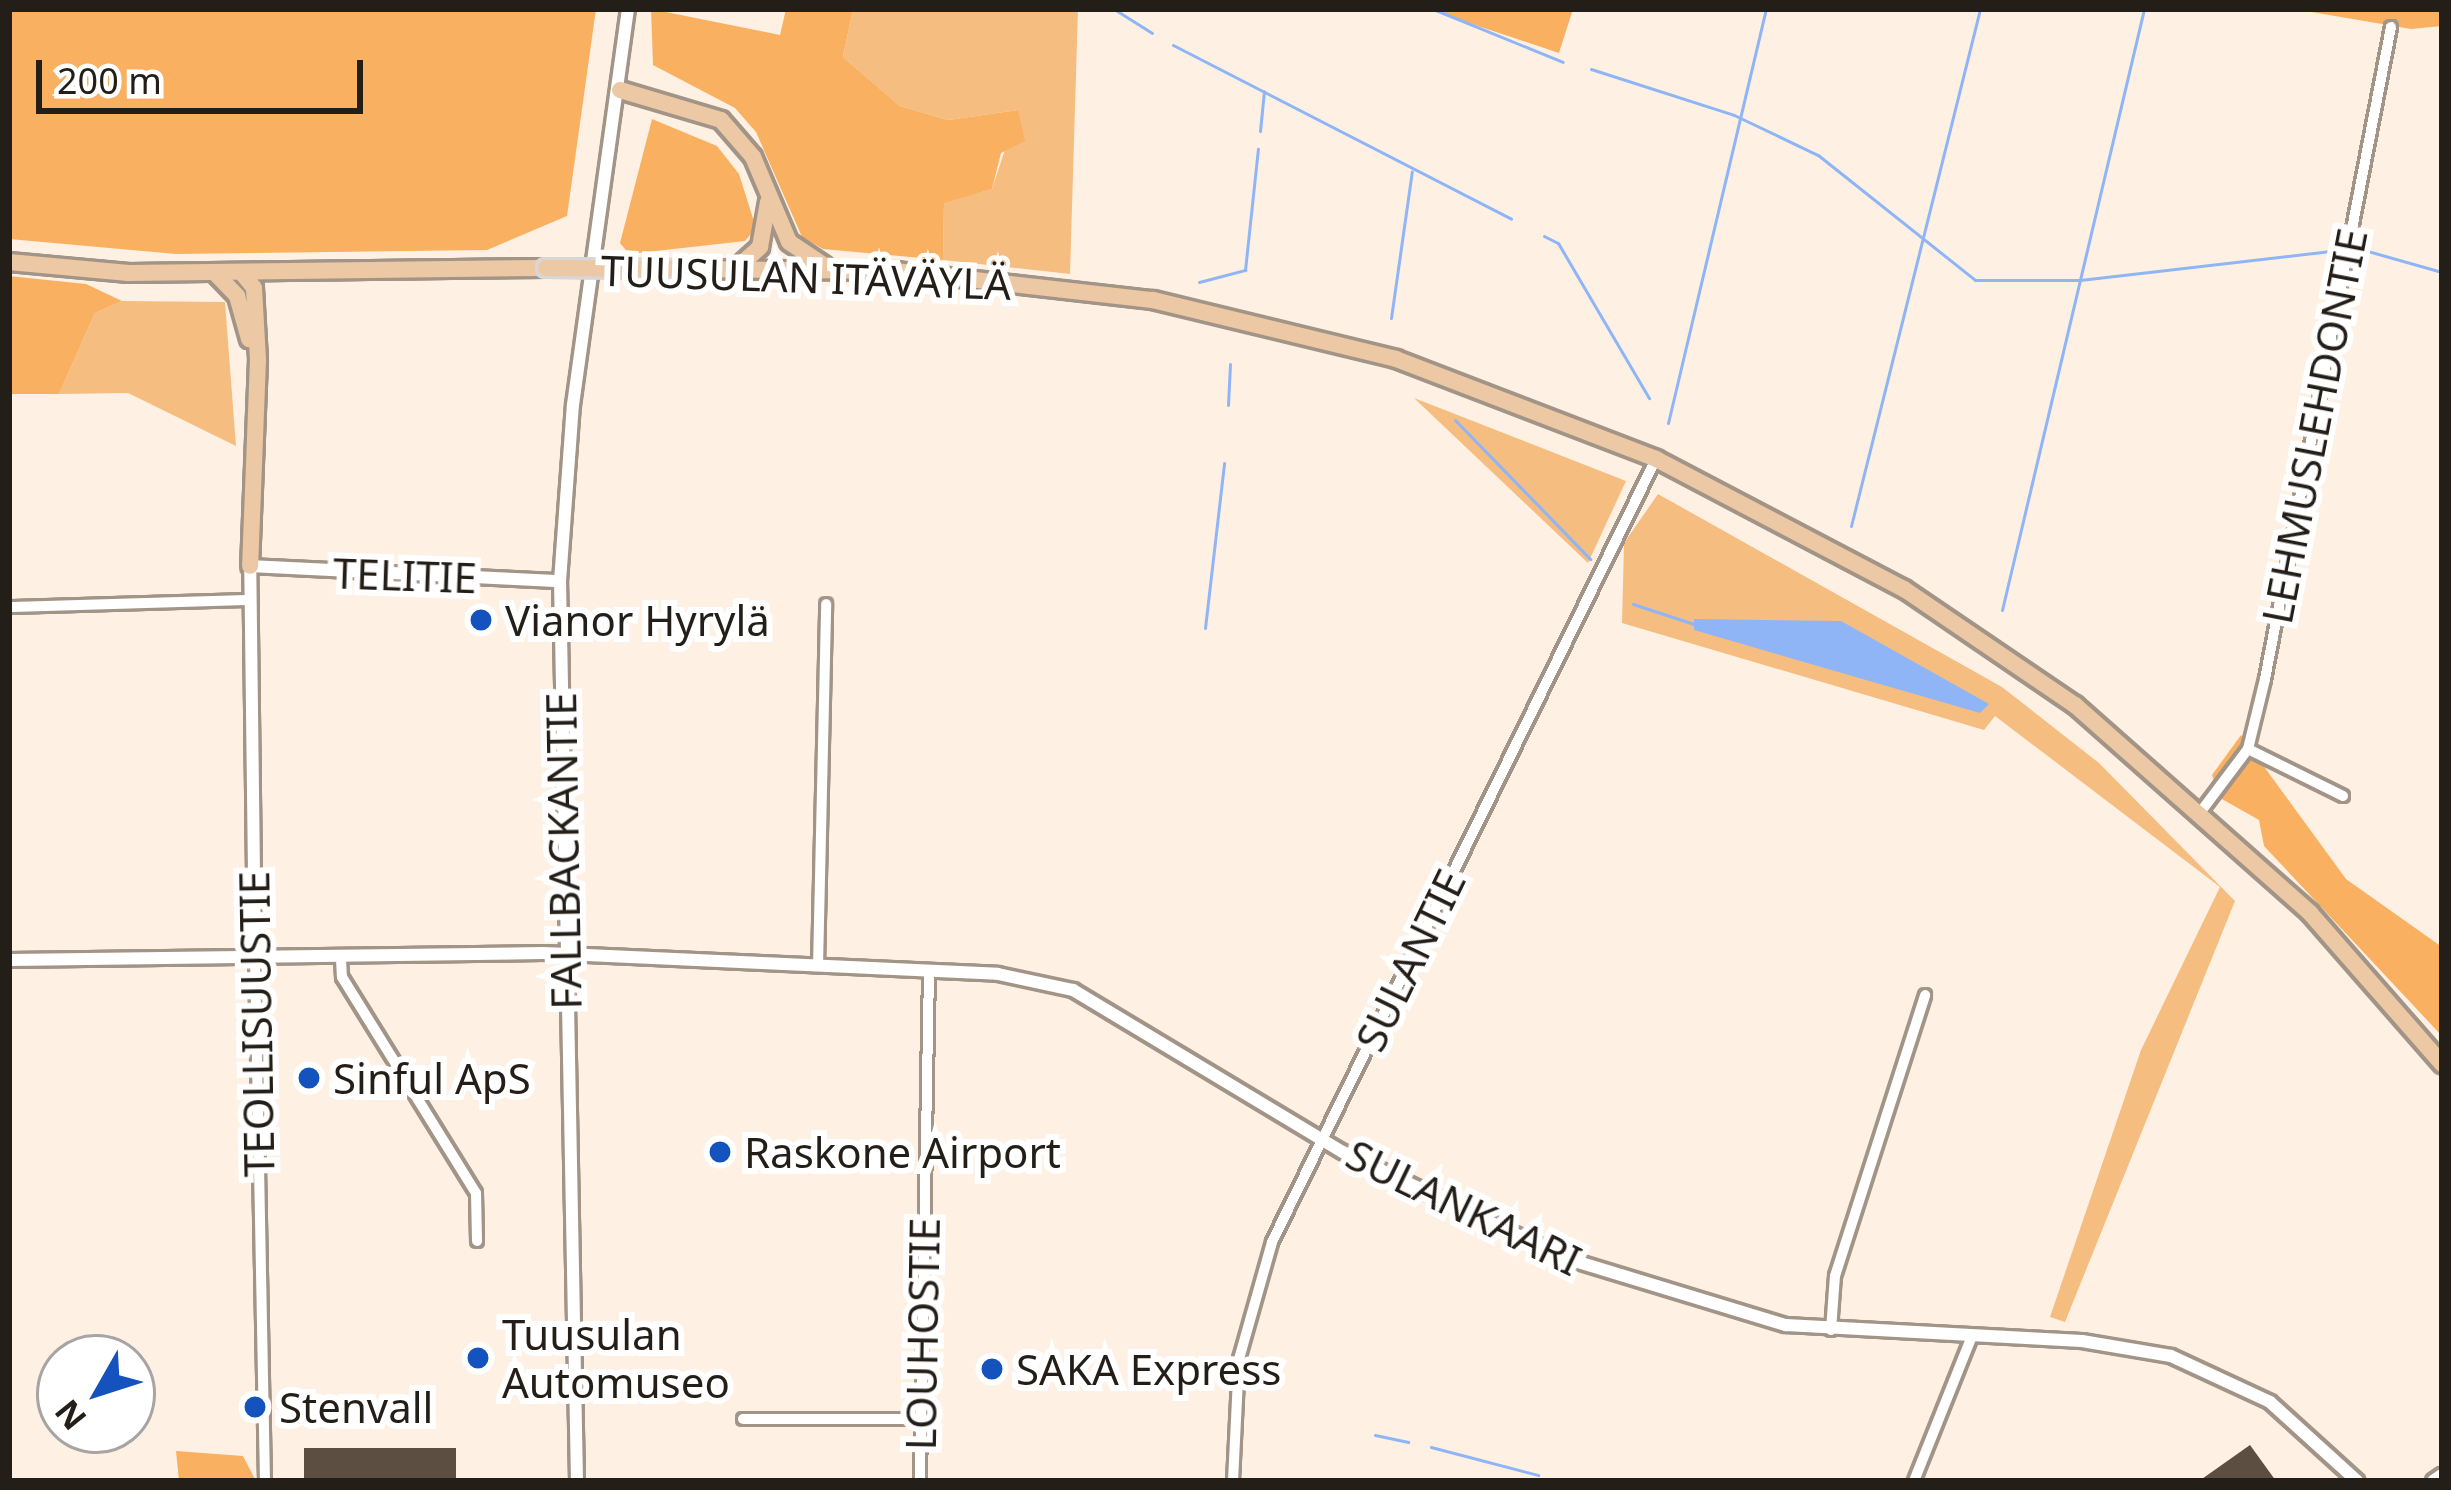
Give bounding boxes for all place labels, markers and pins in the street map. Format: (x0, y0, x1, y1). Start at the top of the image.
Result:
place label: Vianor Hyrylä (505, 595, 770, 645)
marker: Vianor Hyrylä (468, 607, 494, 633)
place label: Sinful ApS (333, 1053, 531, 1103)
marker: Sinful ApS (296, 1065, 322, 1091)
place label: Raskone Airport (744, 1127, 1061, 1177)
marker: Raskone Airport (707, 1139, 733, 1165)
place label: Tuusulan Automuseo (502, 1309, 730, 1408)
place label: SAKA Express (1016, 1344, 1281, 1394)
marker: Tuusulan Automuseo (465, 1345, 491, 1371)
marker: SAKA Express (979, 1356, 1005, 1382)
place label: Stenvall (279, 1382, 433, 1432)
marker: Stenvall (242, 1394, 268, 1420)

